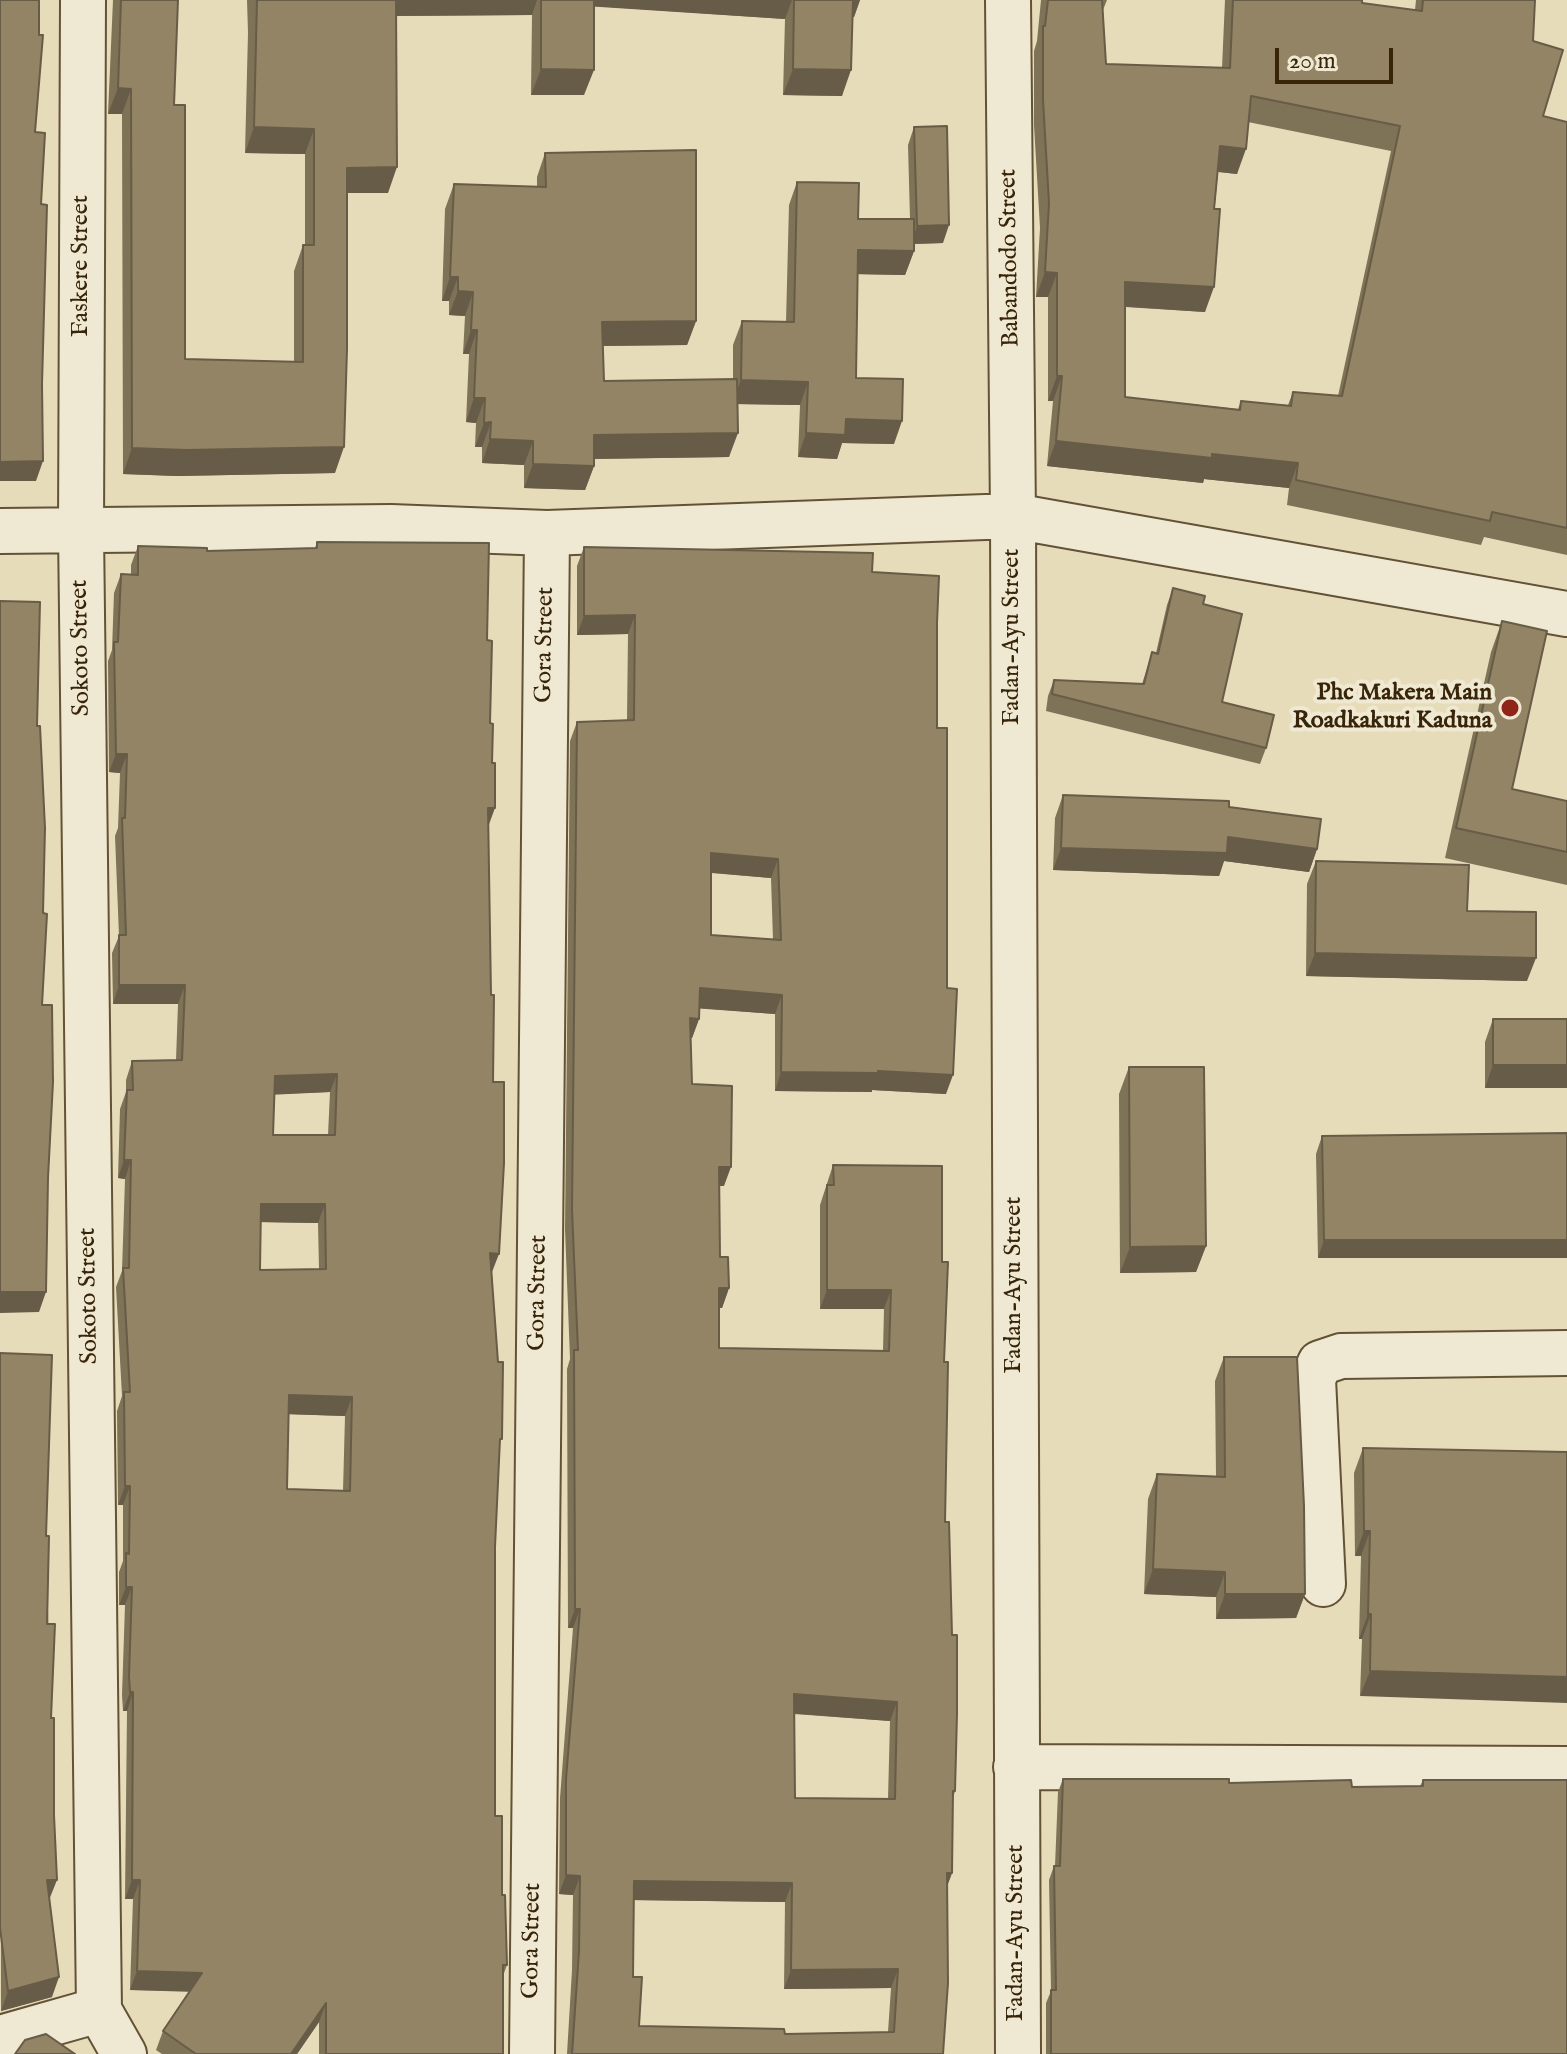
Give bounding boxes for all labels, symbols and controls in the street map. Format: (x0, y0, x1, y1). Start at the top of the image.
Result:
scale bar (1279, 32, 1397, 82)
text: 20 m (1289, 46, 1336, 77)
street label: Babandodo Street (995, 168, 1027, 348)
street label: Faskere Street (68, 195, 96, 337)
street label: Fadan-Ayu Street (999, 548, 1027, 726)
street label: Sokoto Street (66, 579, 98, 717)
street label: Gora Street (531, 587, 561, 703)
place label: Phc Makera Main Roadkakuri Kaduna (1293, 680, 1492, 736)
marker: Phc Makera Main Roadkakuri Kaduna (1499, 697, 1521, 719)
street label: Fadan-Ayu Street (1001, 1196, 1029, 1374)
street label: Sokoto Street (74, 1227, 106, 1365)
street label: Gora Street (524, 1235, 554, 1351)
street label: Fadan-Ayu Street (1003, 1844, 1031, 2022)
street label: Gora Street (518, 1883, 548, 1999)

